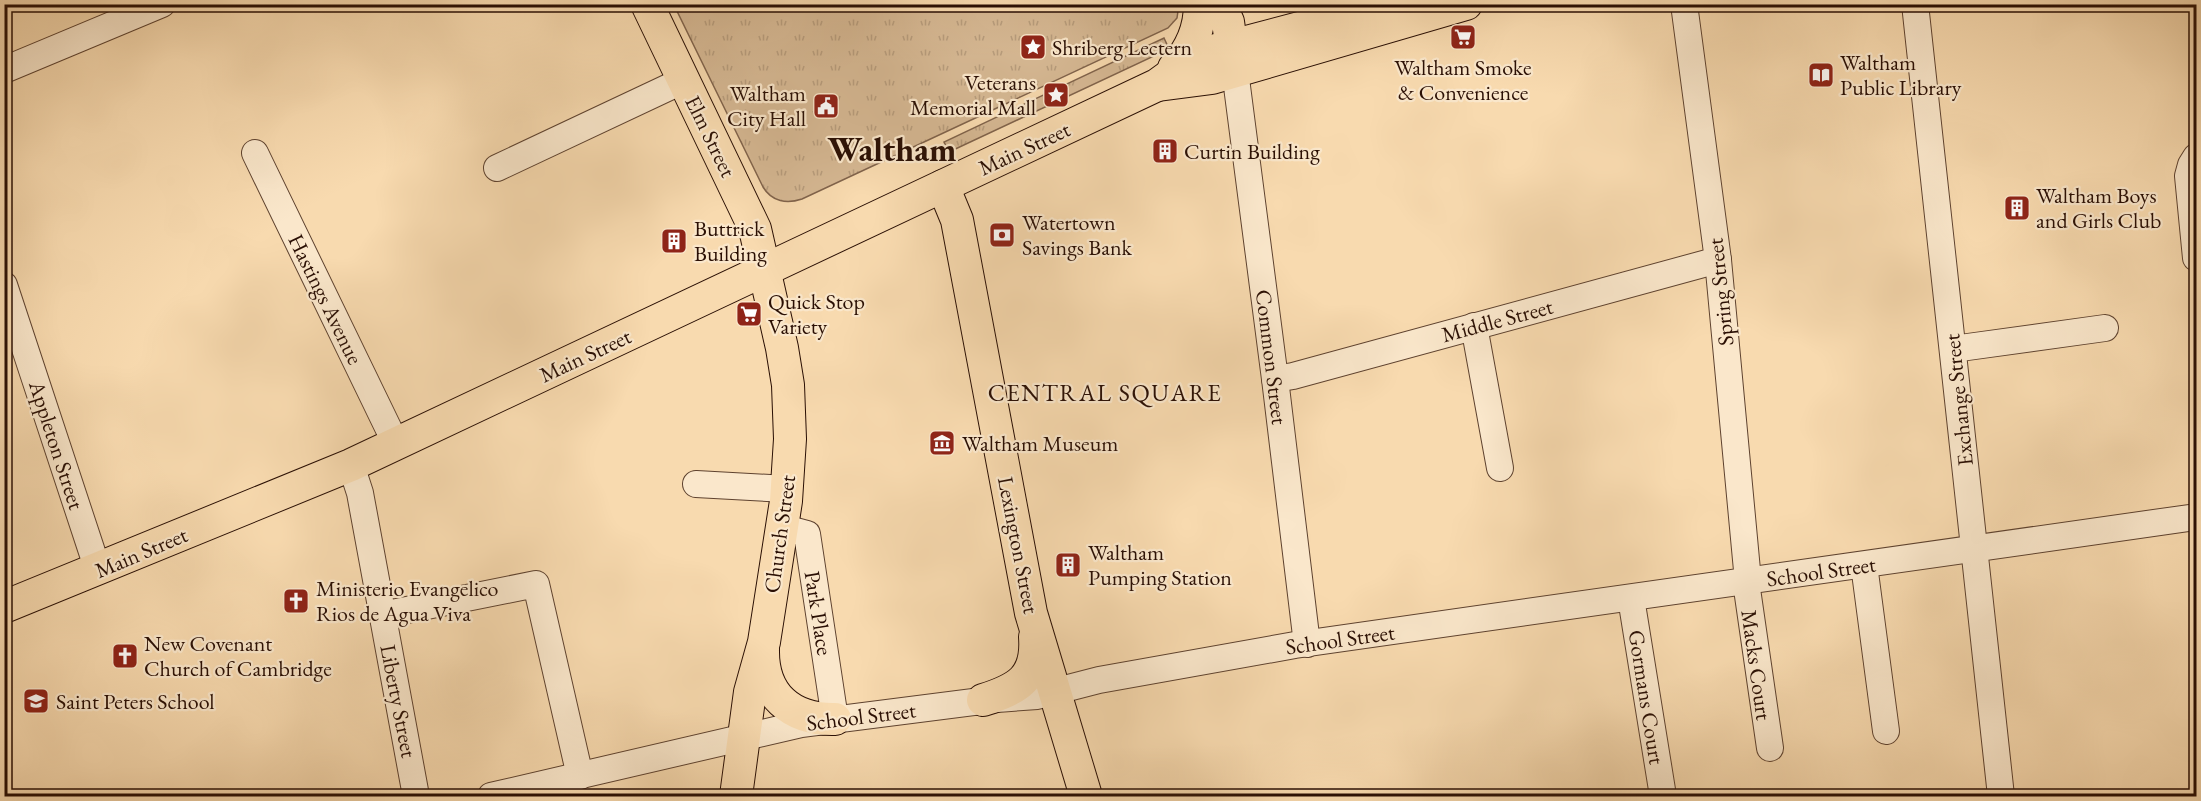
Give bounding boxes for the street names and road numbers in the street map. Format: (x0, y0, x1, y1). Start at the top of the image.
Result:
street label: Elm Street (678, 91, 743, 182)
street label: Main Street (974, 115, 1075, 182)
street label: Hastings Avenue (281, 229, 370, 370)
street label: Spring Street (1700, 236, 1741, 347)
street label: Common Street (1249, 288, 1294, 426)
street label: Middle Street (1438, 292, 1556, 349)
street label: Main Street (535, 322, 636, 389)
street label: Exchange Street (1937, 332, 1980, 468)
street label: Appleton Street (22, 376, 91, 513)
street label: Church Street (757, 473, 802, 595)
street label: Lexington Street (991, 474, 1046, 616)
street label: Main Street (90, 520, 192, 585)
street label: School Street (1765, 549, 1878, 594)
street label: Park Place (798, 569, 840, 658)
street label: Macks Court (1734, 608, 1779, 722)
street label: School Street (1284, 617, 1397, 662)
street label: Gormans Court (1622, 628, 1671, 766)
street label: Liberty Street (373, 642, 424, 760)
street label: School Street (805, 695, 917, 738)

